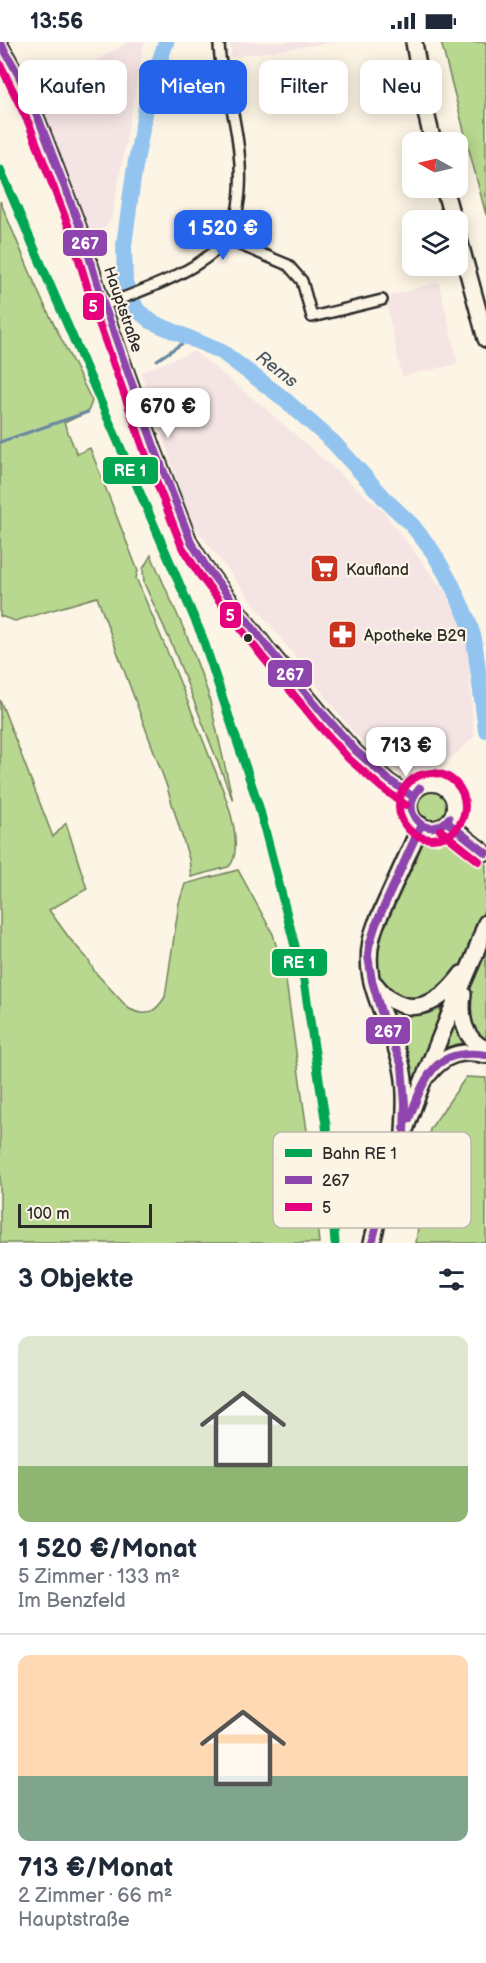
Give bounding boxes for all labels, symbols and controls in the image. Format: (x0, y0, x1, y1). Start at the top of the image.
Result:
text: 13:56 (30, 8, 83, 35)
chip: Kaufen (18, 60, 127, 114)
chip: Mieten (139, 60, 247, 114)
chip: Filter (259, 60, 348, 114)
chip: Neu (360, 60, 442, 114)
north arrow (402, 132, 468, 198)
map controls (402, 132, 468, 276)
pin: 1 520 € (168, 210, 278, 261)
button: layers (402, 210, 468, 276)
text: 1 520 € (188, 217, 258, 241)
line badge: 267 (62, 229, 108, 257)
text: 267 (71, 235, 99, 254)
street label: Hauptstraße (99, 264, 146, 355)
line badge: 5 (82, 292, 105, 321)
text: 5 (88, 298, 98, 317)
water label: Rems (252, 347, 302, 392)
pin: 670 € (126, 388, 210, 439)
text: 670 € (140, 395, 196, 419)
line badge: RE 1 (102, 456, 159, 485)
text: RE 1 (114, 462, 146, 481)
supermarket icon: Kaufland (309, 553, 341, 585)
place label: Kaufland (346, 561, 409, 580)
line badge: 5 (219, 601, 242, 629)
text: 5 (225, 607, 235, 626)
pharmacy icon: Apotheke B29 (327, 619, 359, 651)
place label: Apotheke B29 (364, 627, 466, 646)
unlabelled marker (242, 632, 254, 644)
line badge: 267 (267, 659, 313, 688)
text: 267 (276, 666, 304, 685)
pin: 713 € (364, 727, 448, 778)
text: 713 € (380, 734, 432, 758)
line badge: RE 1 (271, 948, 328, 977)
text: RE 1 (283, 954, 315, 973)
line badge: 267 (365, 1016, 411, 1045)
text: 267 (374, 1023, 402, 1042)
legend (273, 1132, 471, 1228)
text: Bahn RE 1 (322, 1145, 397, 1164)
text: 267 (322, 1172, 349, 1191)
text: 5 (322, 1199, 331, 1218)
scale bar (18, 1201, 152, 1228)
text: 100 m (27, 1205, 70, 1224)
icon: filters (435, 1263, 468, 1296)
text: 3 Objekte (18, 1264, 133, 1295)
icon: home (189, 1375, 297, 1483)
text: 1 520 €/Monat (18, 1534, 197, 1565)
text: 5 Zimmer · 133 m² (18, 1565, 180, 1589)
text: Im Benzfeld (18, 1589, 126, 1613)
icon: home (189, 1694, 297, 1802)
text: 713 €/Monat (18, 1853, 173, 1884)
text: 2 Zimmer · 66 m² (18, 1884, 172, 1908)
text: Hauptstraße (18, 1908, 130, 1932)

